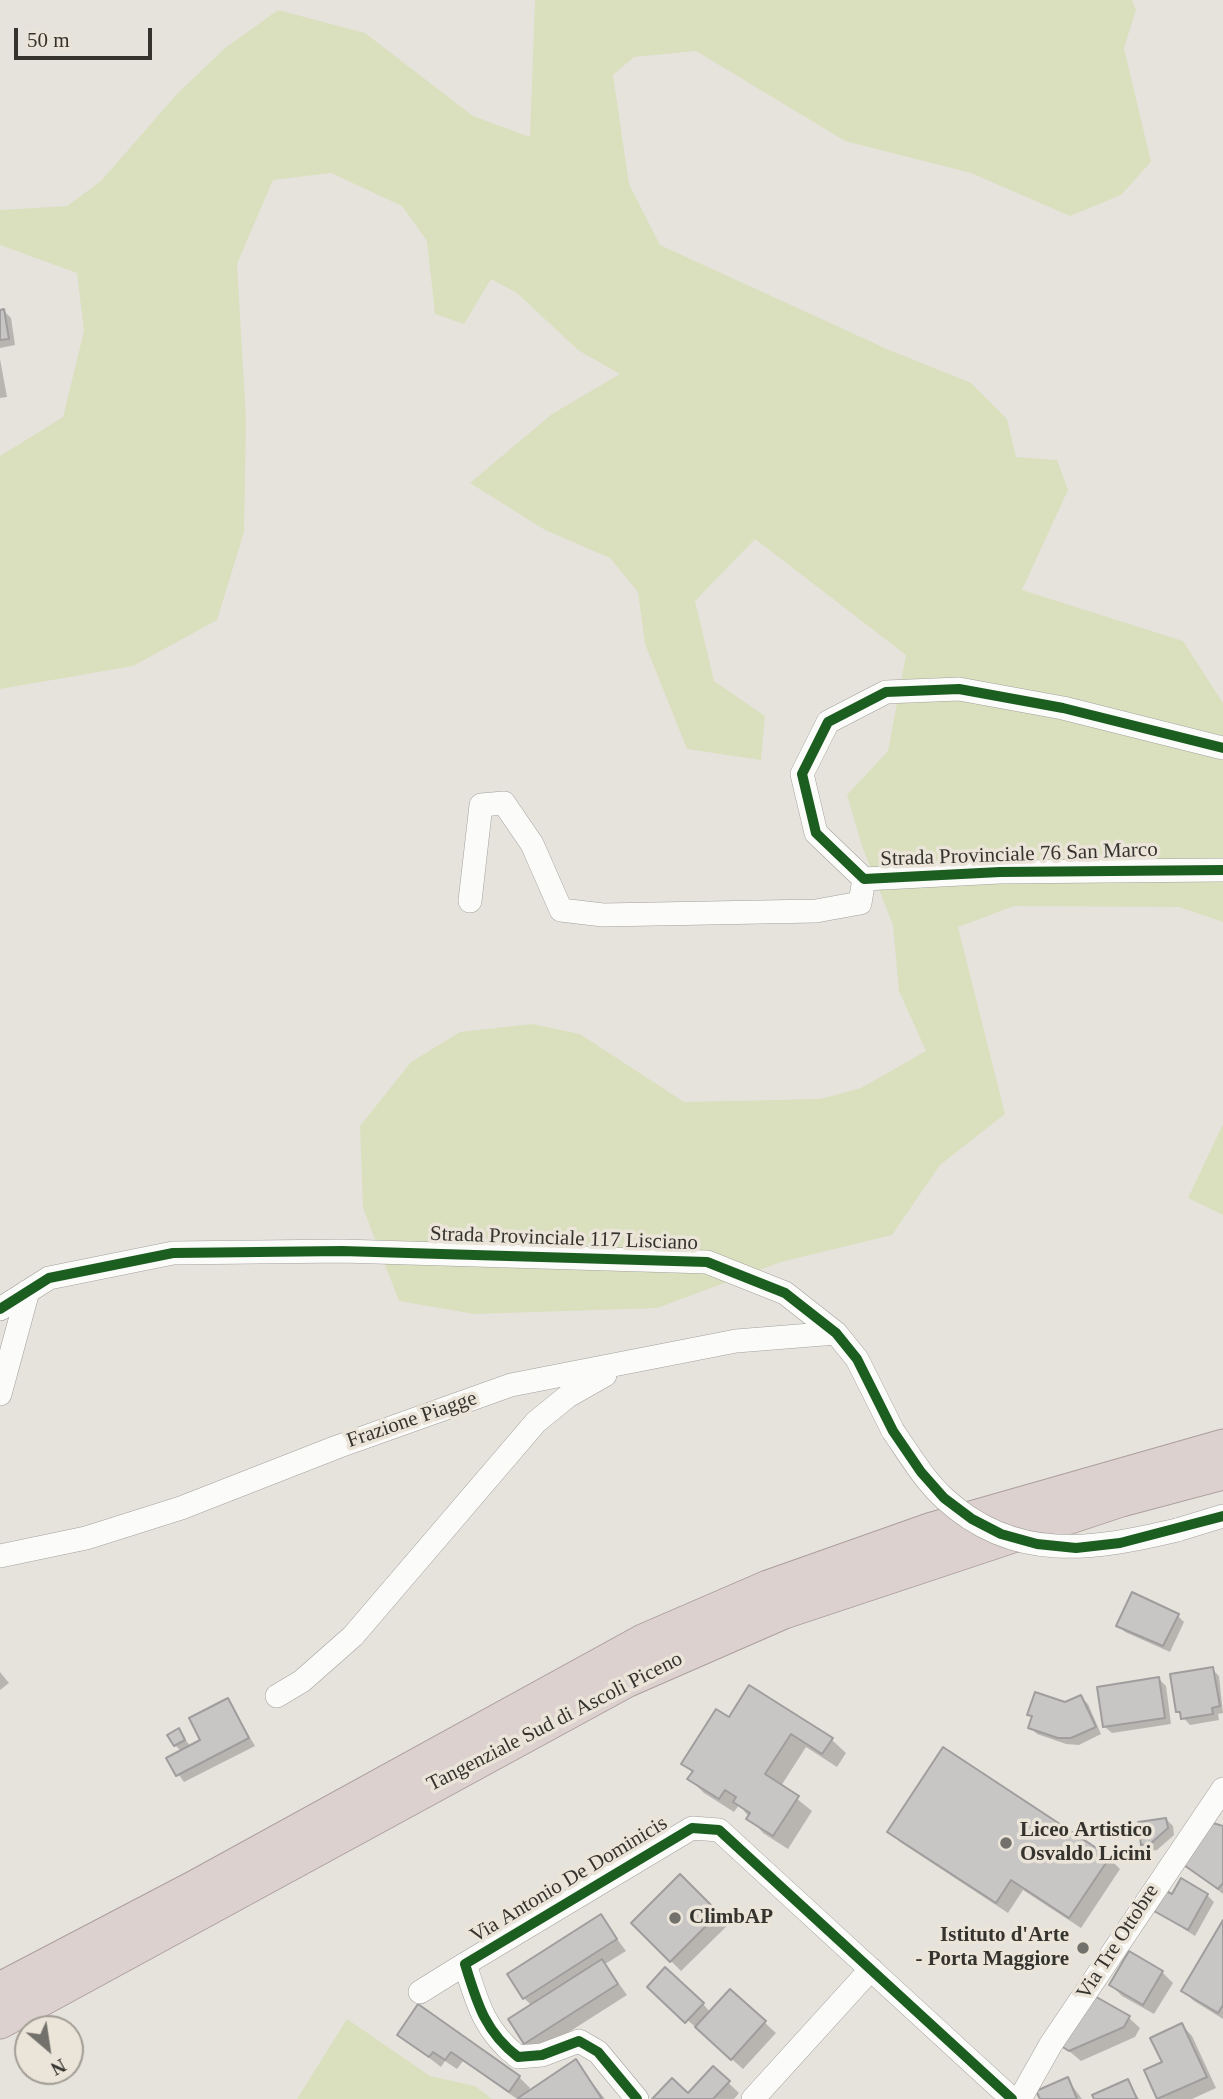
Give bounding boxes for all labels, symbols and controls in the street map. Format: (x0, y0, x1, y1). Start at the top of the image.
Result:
scale bar (18, 14, 156, 58)
text: 50 m (27, 28, 70, 52)
street label: Strada Provinciale 76 San Marco (880, 838, 1158, 872)
street label: Strada Provinciale 117 Lisciano (430, 1222, 698, 1256)
street label: Frazione Piagge (344, 1386, 480, 1454)
street label: Tangenziale Sud di Ascoli Piceno (423, 1647, 687, 1797)
street label: Via Antonio De Dominicis (466, 1811, 672, 1949)
place label: Liceo Artistico Osvaldo Licini (1020, 1818, 1152, 1868)
marker: Liceo Artistico Osvaldo Licini (998, 1835, 1014, 1851)
street label: Via Tre Ottobre (1071, 1880, 1165, 2004)
place label: ClimbAP (689, 1905, 773, 1931)
marker: ClimbAP (667, 1910, 683, 1926)
place label: Istituto d'Arte - Porta Maggiore (915, 1923, 1069, 1973)
marker: Istituto d'Arte - Porta Maggiore (1075, 1940, 1091, 1956)
north arrow (14, 2015, 84, 2085)
text: N (47, 2055, 70, 2080)

